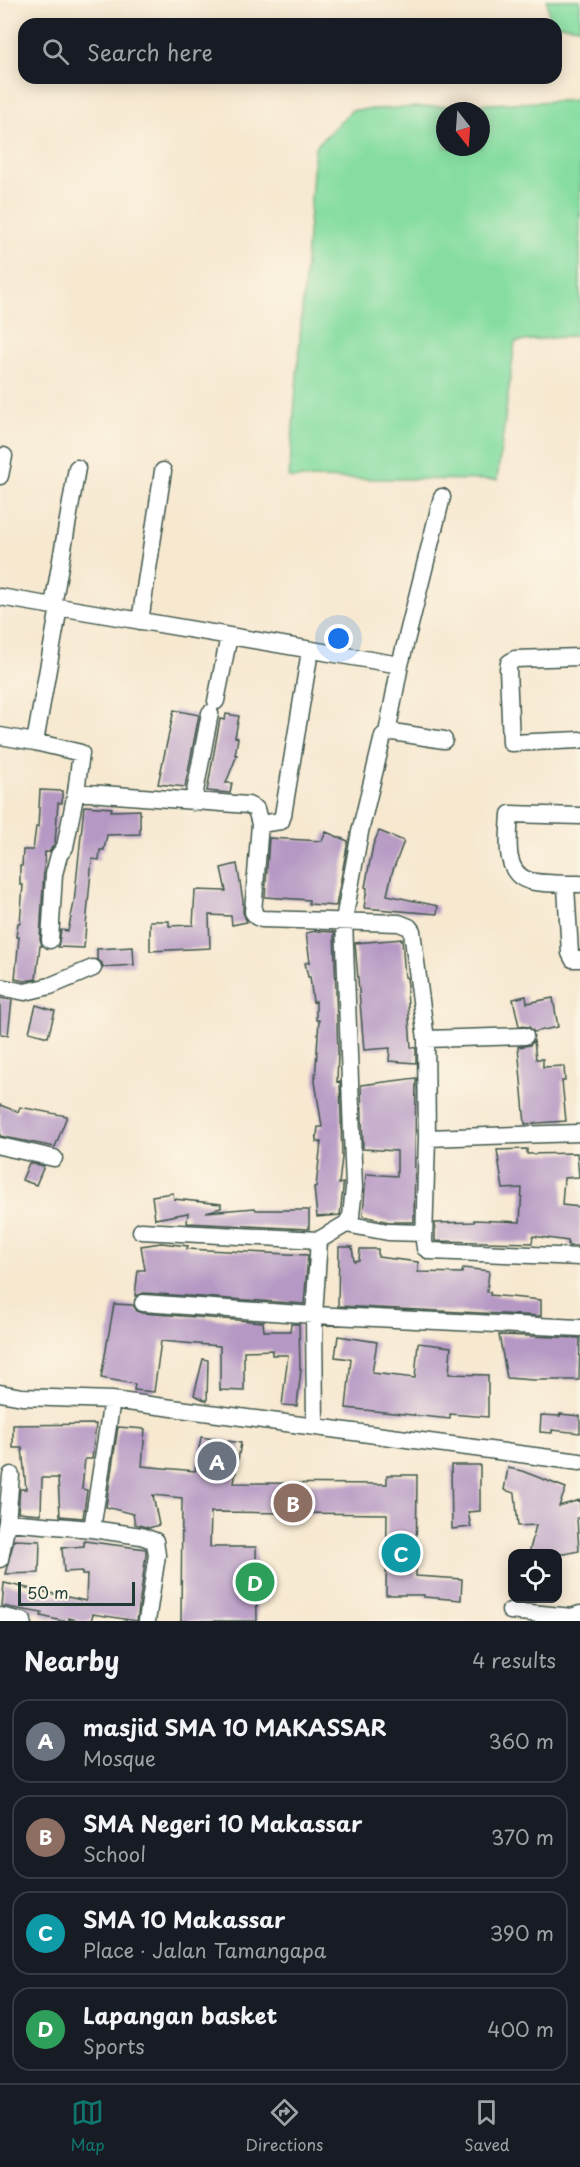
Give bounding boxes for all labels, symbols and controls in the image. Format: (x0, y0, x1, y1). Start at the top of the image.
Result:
search box (18, 18, 562, 84)
icon: search (39, 35, 72, 68)
text: Search here (87, 35, 213, 68)
north arrow (436, 102, 490, 156)
your location (324, 624, 353, 653)
pin: A (198, 1438, 236, 1484)
pin: B (274, 1480, 312, 1526)
pin: C (382, 1530, 420, 1576)
map controls (508, 1549, 562, 1603)
button: locate (508, 1549, 562, 1603)
pin: D (236, 1560, 274, 1604)
scale bar (18, 1579, 135, 1606)
text: 50 m (27, 1580, 68, 1604)
text: Nearby (24, 1641, 119, 1680)
text: 4 results (472, 1645, 556, 1675)
text: masjid SMA 10 MAKASSAR (83, 1710, 387, 1743)
text: A (38, 1726, 53, 1756)
text: 360 m (488, 1726, 554, 1756)
text: Mosque (83, 1743, 156, 1773)
text: SMA Negeri 10 Makassar (83, 1806, 362, 1839)
text: B (39, 1822, 52, 1852)
text: 370 m (491, 1822, 554, 1852)
text: School (83, 1839, 146, 1869)
text: SMA 10 Makassar (83, 1902, 285, 1935)
text: C (38, 1918, 53, 1948)
text: 390 m (490, 1918, 554, 1948)
text: Place · Jalan Tamangapa (83, 1935, 326, 1965)
text: Lapangan basket (83, 1998, 277, 2031)
text: D (38, 2014, 53, 2044)
text: 400 m (487, 2014, 554, 2044)
text: Sports (83, 2031, 145, 2061)
tab: Map (70, 2096, 105, 2156)
tab: Directions (245, 2096, 323, 2156)
tab: Saved (464, 2096, 510, 2156)

